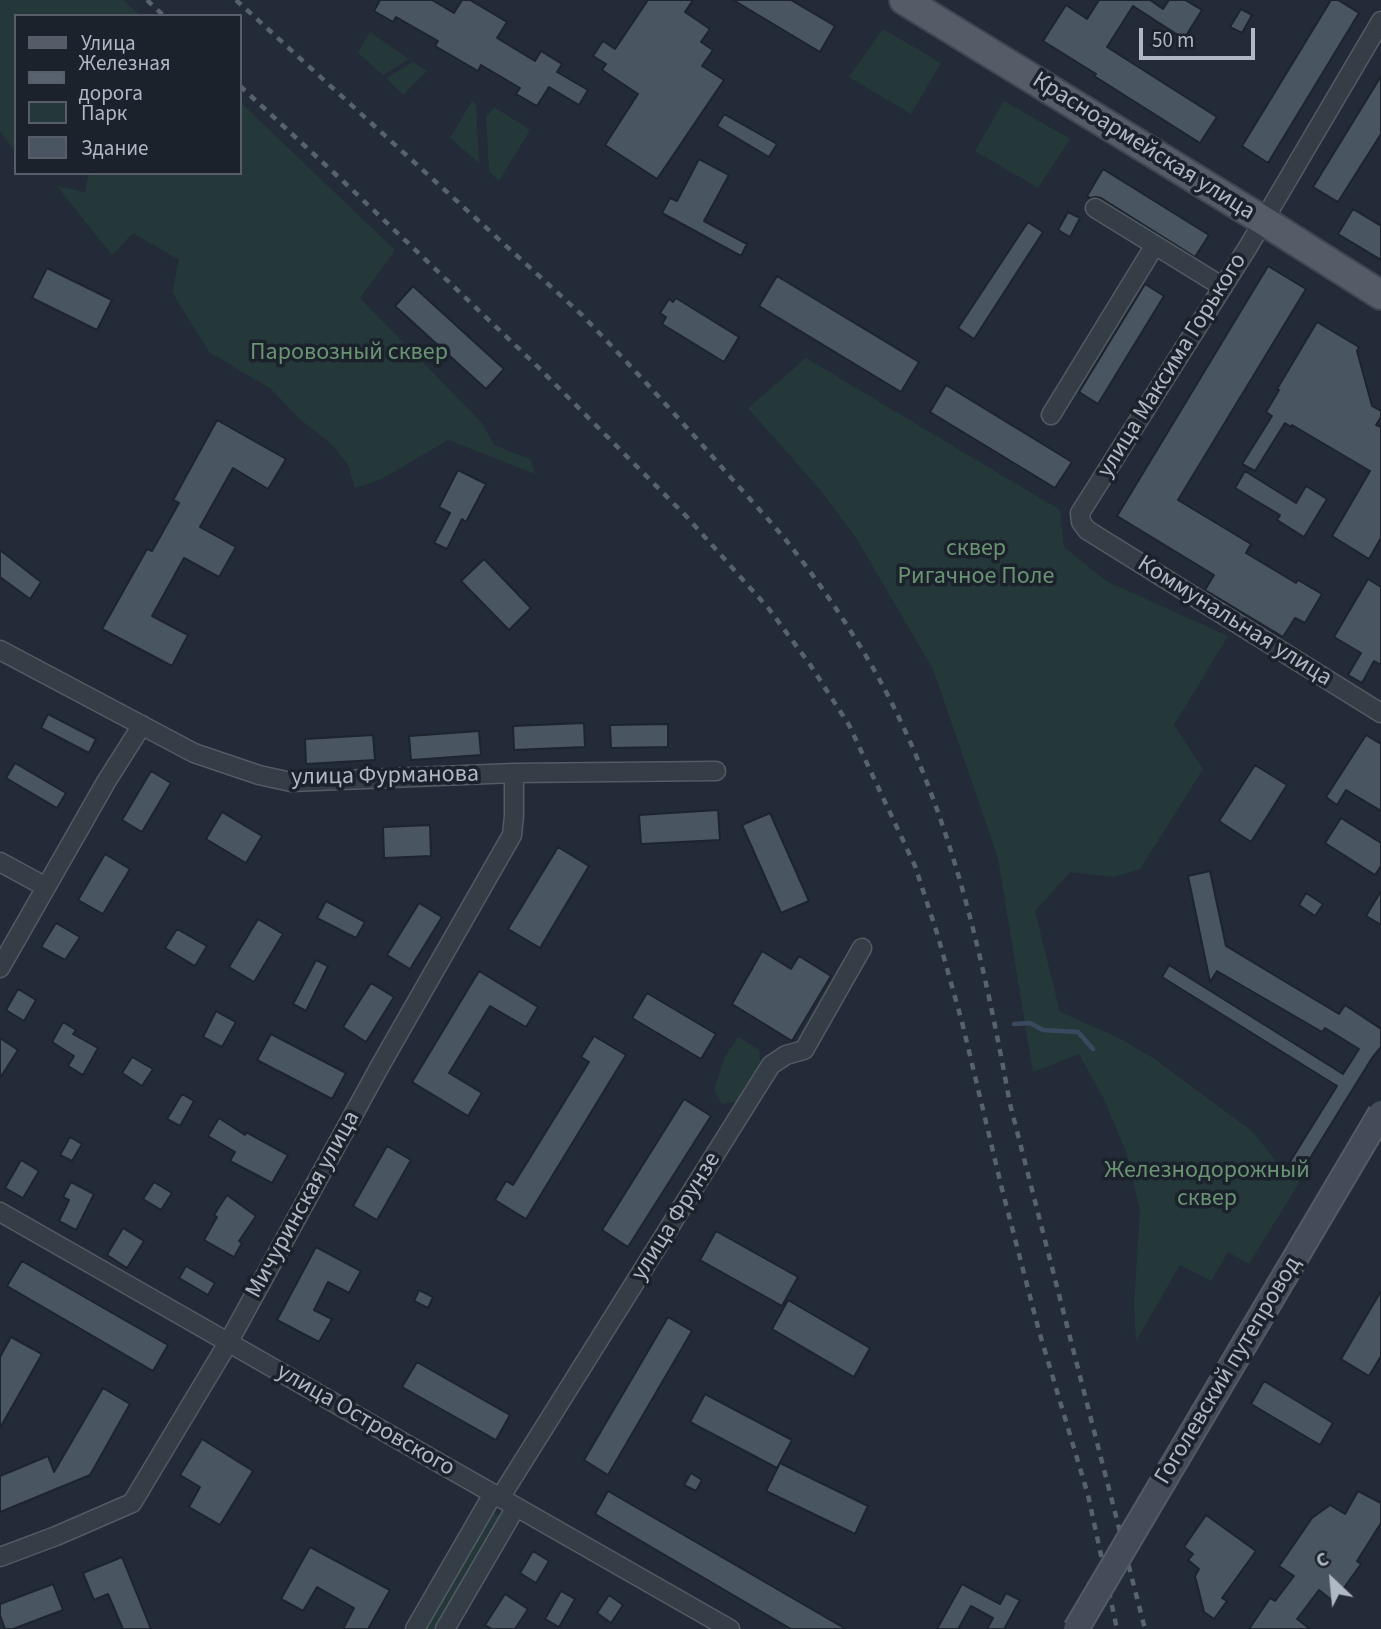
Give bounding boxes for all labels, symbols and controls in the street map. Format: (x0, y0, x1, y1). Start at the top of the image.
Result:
legend (14, 14, 242, 175)
scale bar (1143, 14, 1258, 58)
text: 50 m (1152, 25, 1194, 55)
text: Улица (81, 28, 136, 58)
text: Железная дорога (79, 48, 171, 108)
street label: Красноармейская улица (1026, 67, 1260, 227)
text: Парк (81, 98, 127, 128)
text: Здание (81, 133, 149, 163)
street label: улица Максима Горького (1092, 248, 1254, 484)
park label: Паровозный сквер (250, 340, 448, 368)
park label: сквер Ригачное Поле (898, 536, 1054, 592)
street label: Коммунальная улица (1131, 550, 1337, 694)
street label: улица Фурманова (291, 761, 479, 793)
street label: Мичуринская улица (241, 1106, 367, 1304)
street label: улица Фрунзе (626, 1147, 728, 1287)
park label: Железнодорожный сквер (1104, 1158, 1310, 1214)
street label: Гоголевский путепровод (1150, 1252, 1308, 1490)
street label: улица Островского (271, 1358, 459, 1484)
north arrow (1297, 1545, 1367, 1615)
text: С (1312, 1546, 1333, 1575)

